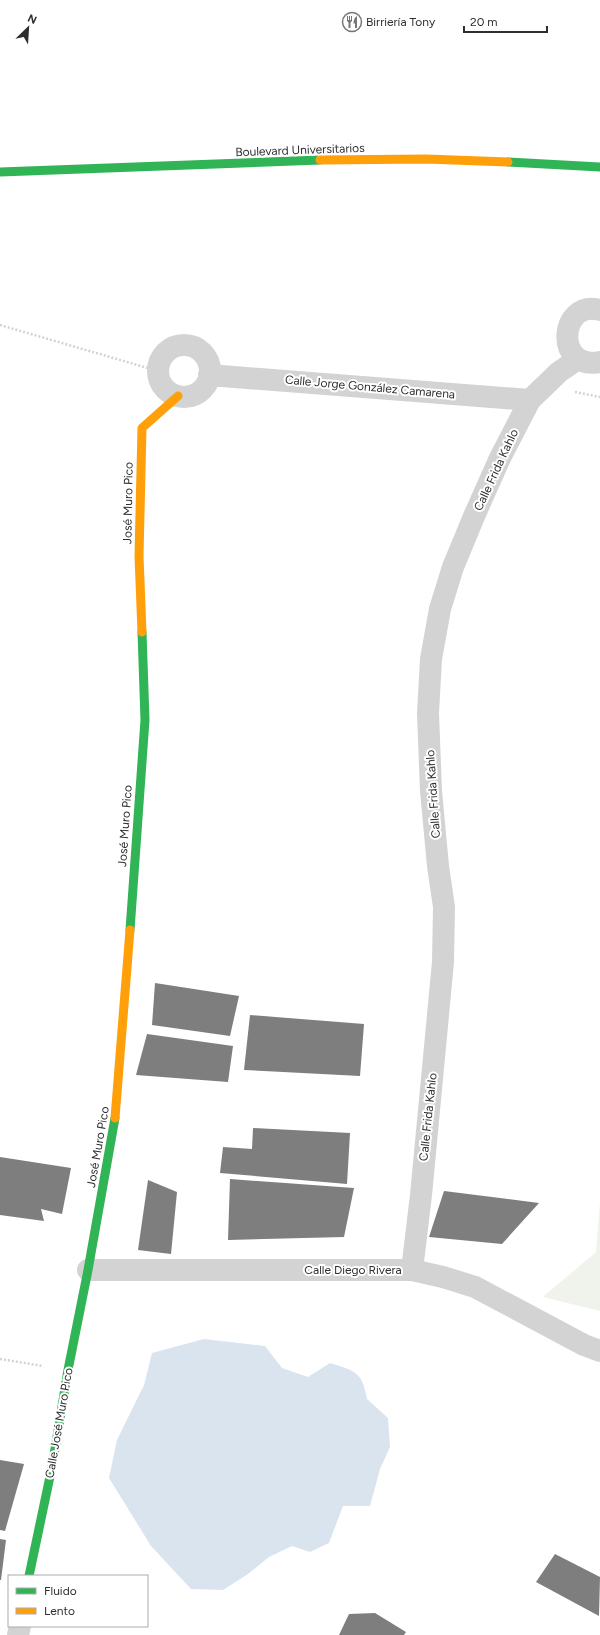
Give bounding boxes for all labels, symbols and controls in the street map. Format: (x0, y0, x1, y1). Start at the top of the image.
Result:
north arrow (8, 8, 48, 48)
scale bar (464, 8, 547, 34)
restaurant icon: Birriería Tony (341, 11, 363, 33)
text: N (25, 12, 39, 27)
place label: Birriería Tony (366, 15, 436, 29)
text: 20 m (470, 15, 498, 29)
street label: Boulevard Universitarios (235, 141, 365, 159)
street label: Calle Jorge González Camarena (284, 373, 456, 401)
street label: Calle Frida Kahlo (471, 427, 521, 513)
street label: José Muro Pico (120, 462, 136, 544)
street label: Calle Frida Kahlo (423, 749, 443, 839)
street label: José Muro Pico (115, 784, 135, 868)
street label: Calle Frida Kahlo (416, 1072, 440, 1162)
street label: José Muro Pico (84, 1105, 112, 1189)
street label: Calle Diego Rivera (304, 1263, 402, 1277)
street label: Calle José Muro Pico (42, 1367, 76, 1479)
legend (8, 1575, 148, 1627)
text: Fluido (44, 1584, 77, 1598)
text: Lento (44, 1604, 75, 1618)

